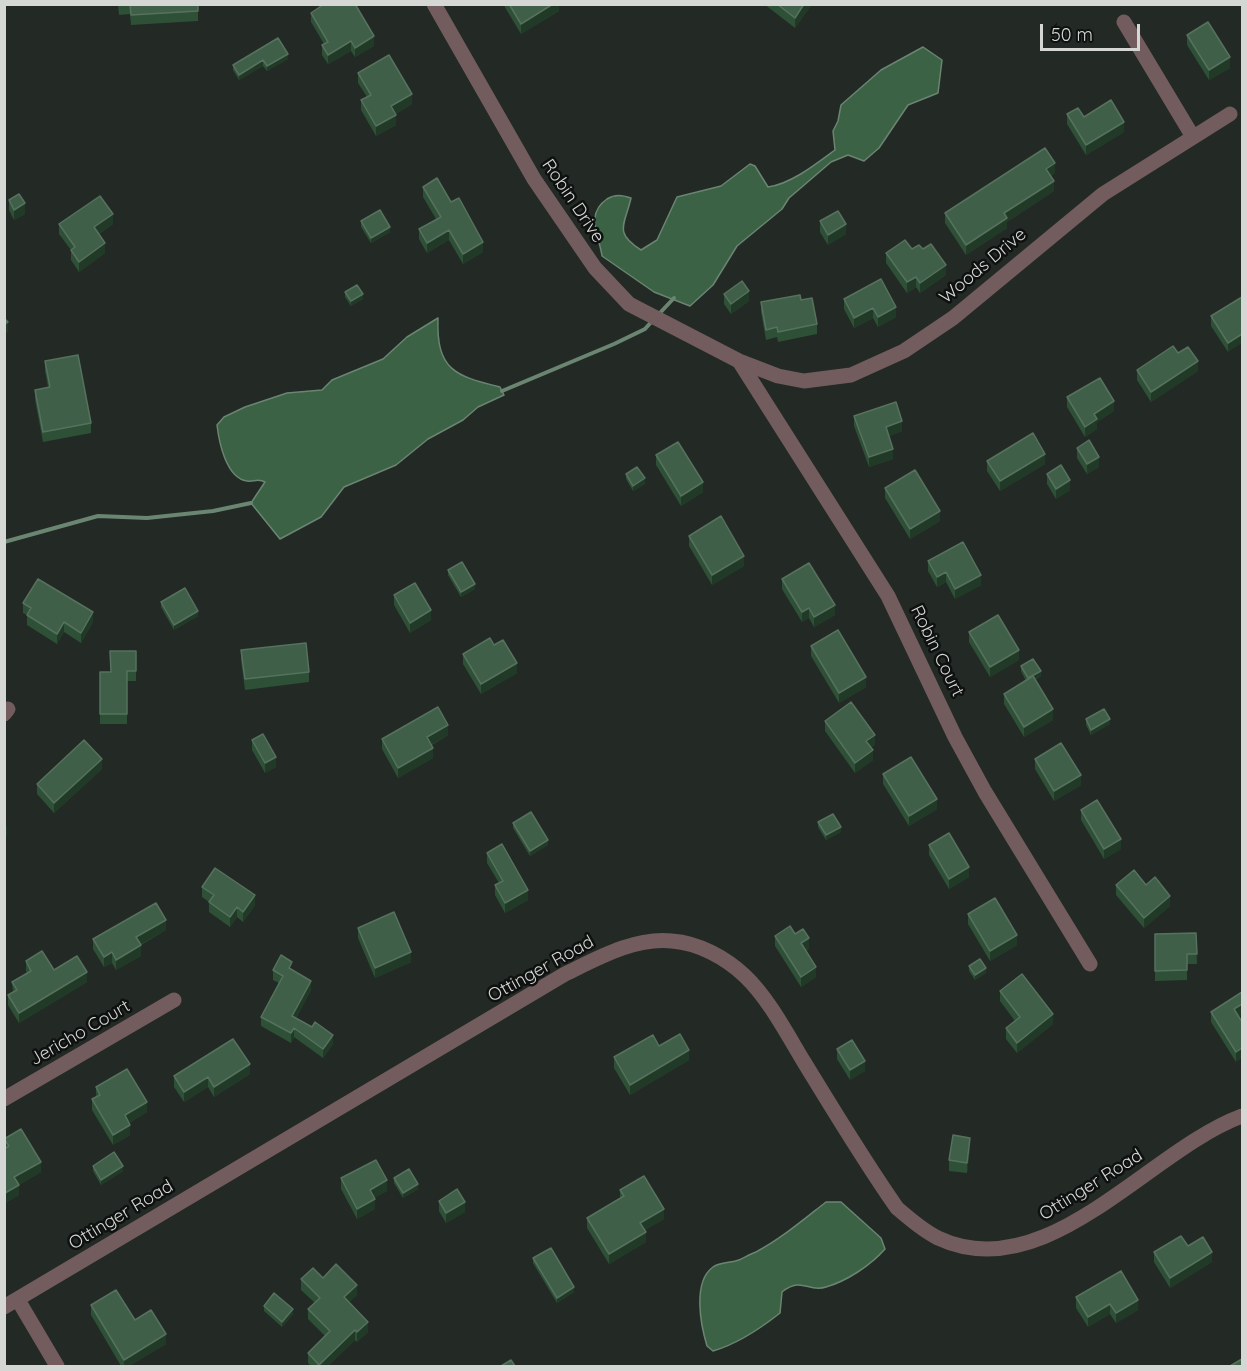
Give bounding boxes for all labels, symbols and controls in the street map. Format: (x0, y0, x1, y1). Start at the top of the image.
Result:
scale bar (1043, 12, 1144, 50)
text: 50 m (1051, 23, 1093, 46)
street label: Robin Drive (537, 155, 609, 247)
street label: Woods Drive (935, 224, 1031, 308)
street label: Robin Court (906, 602, 968, 700)
street label: Ottinger Road (484, 931, 598, 1007)
street label: Jericho Court (26, 996, 134, 1070)
street label: Ottinger Road (1035, 1145, 1147, 1225)
street label: Ottinger Road (65, 1175, 177, 1255)

